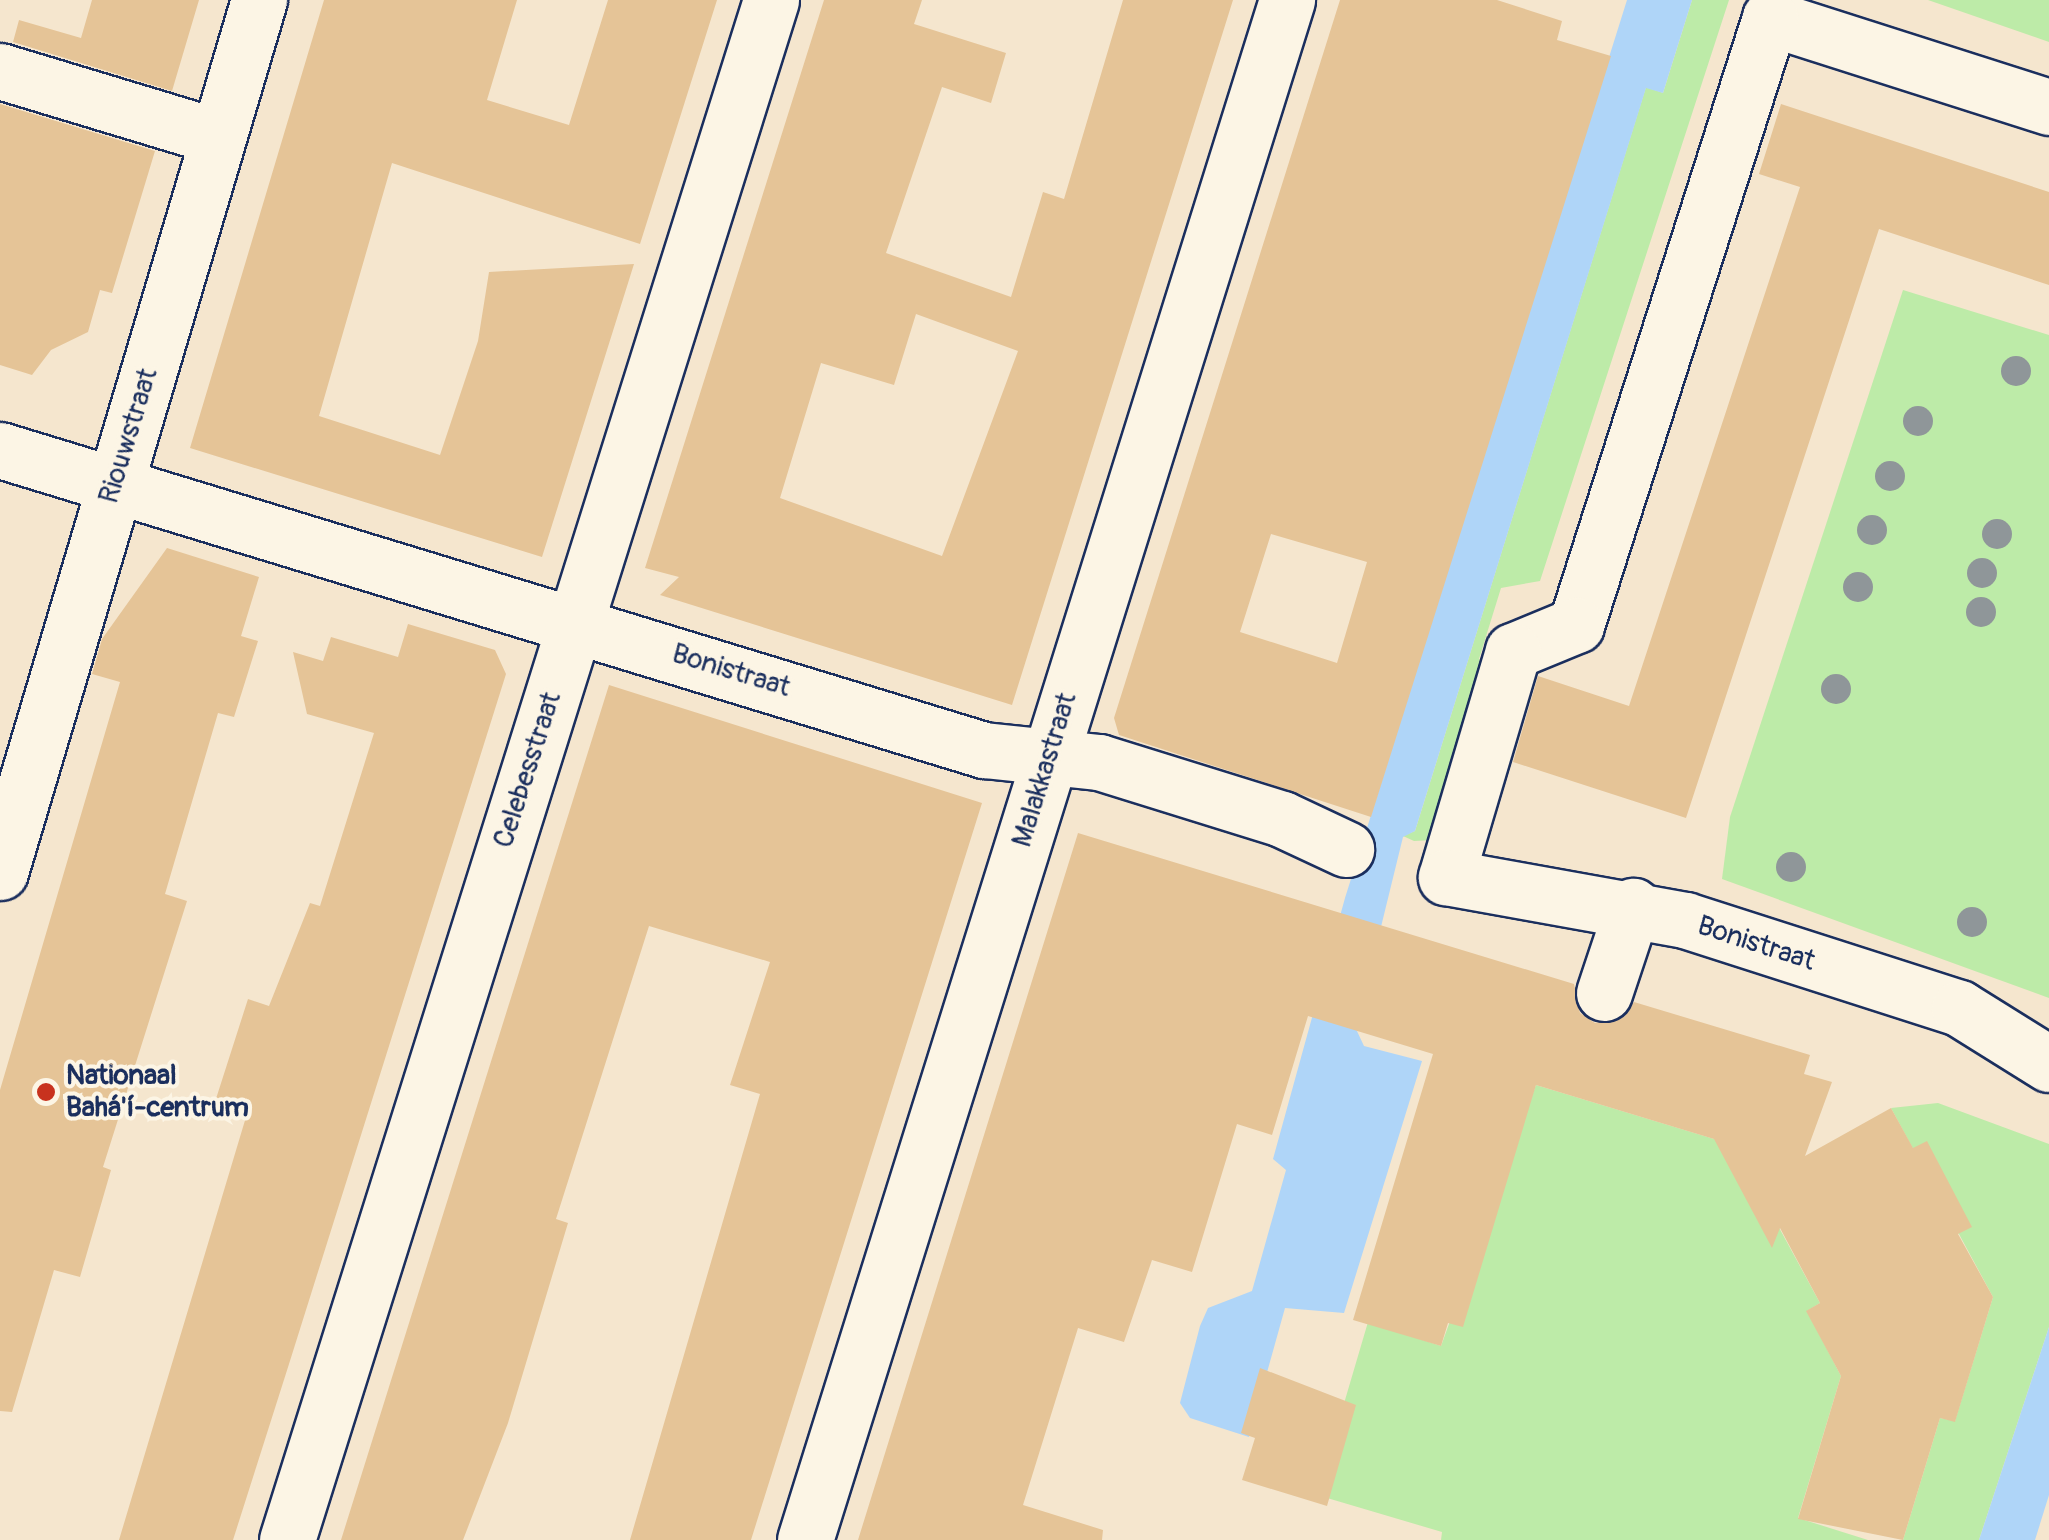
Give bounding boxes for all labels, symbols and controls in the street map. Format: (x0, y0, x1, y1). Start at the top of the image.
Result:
street label: Riouwstraat (93, 364, 165, 508)
street label: Bonistraat (668, 637, 794, 705)
street label: Celebesstraat (487, 688, 569, 852)
street label: Malakkastraat (1006, 689, 1084, 851)
street label: Bonistraat (1693, 909, 1819, 979)
place label: Nationaal Bahá'í-centrum (66, 1059, 249, 1125)
marker: Nationaal Bahá'í-centrum (35, 1081, 57, 1103)

